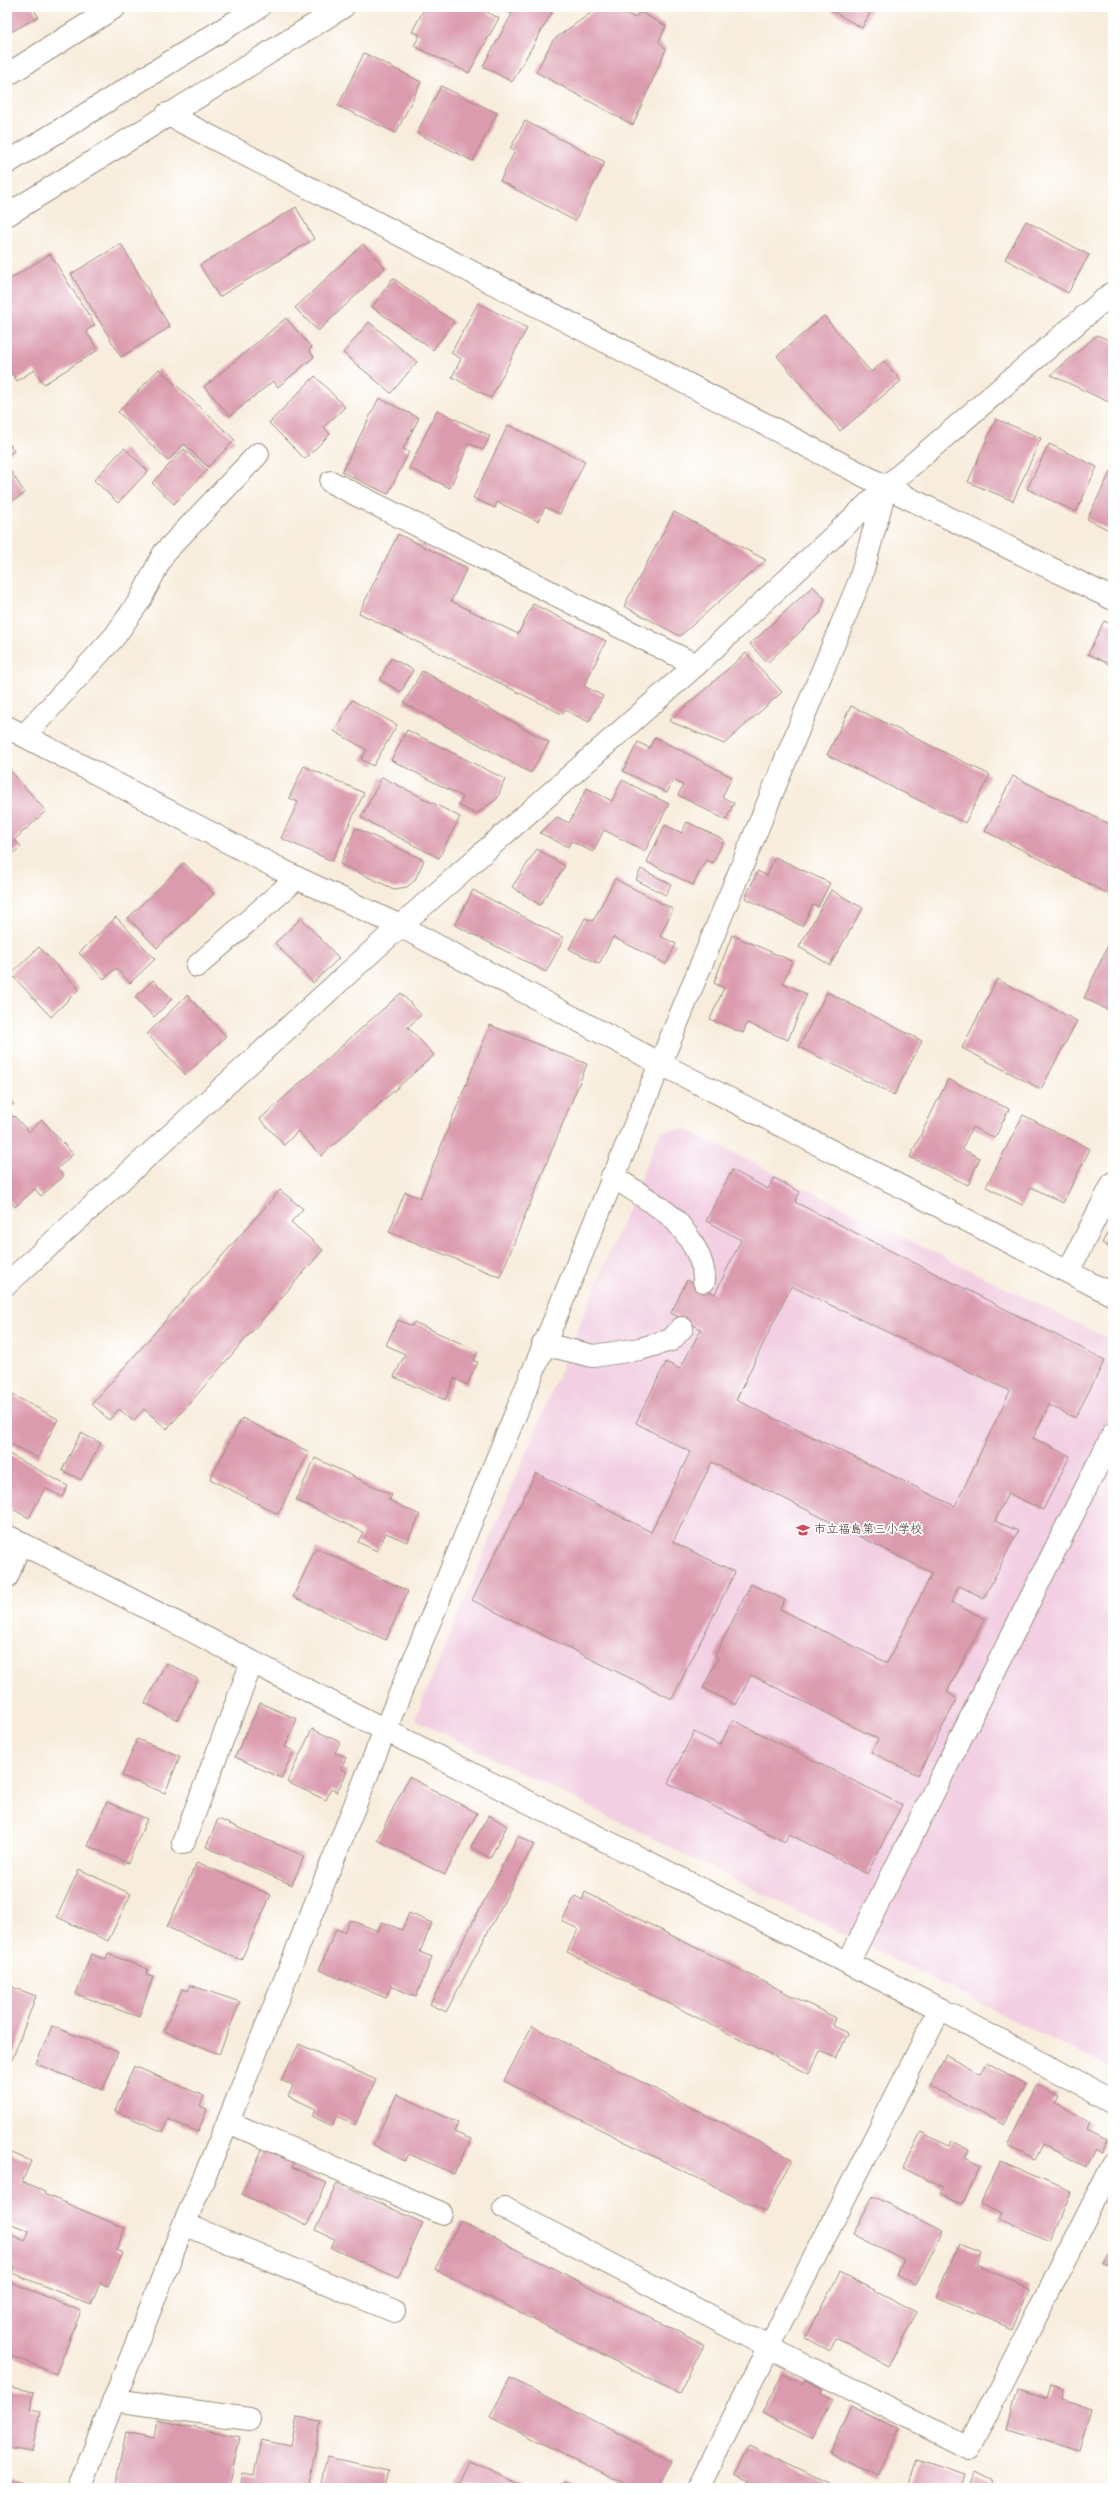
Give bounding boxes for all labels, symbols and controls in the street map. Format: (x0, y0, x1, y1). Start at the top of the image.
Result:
school or university icon: 市立福島第三小学校 (795, 1522, 811, 1538)
place label: 市立福島第三小学校 (814, 1522, 922, 1539)

